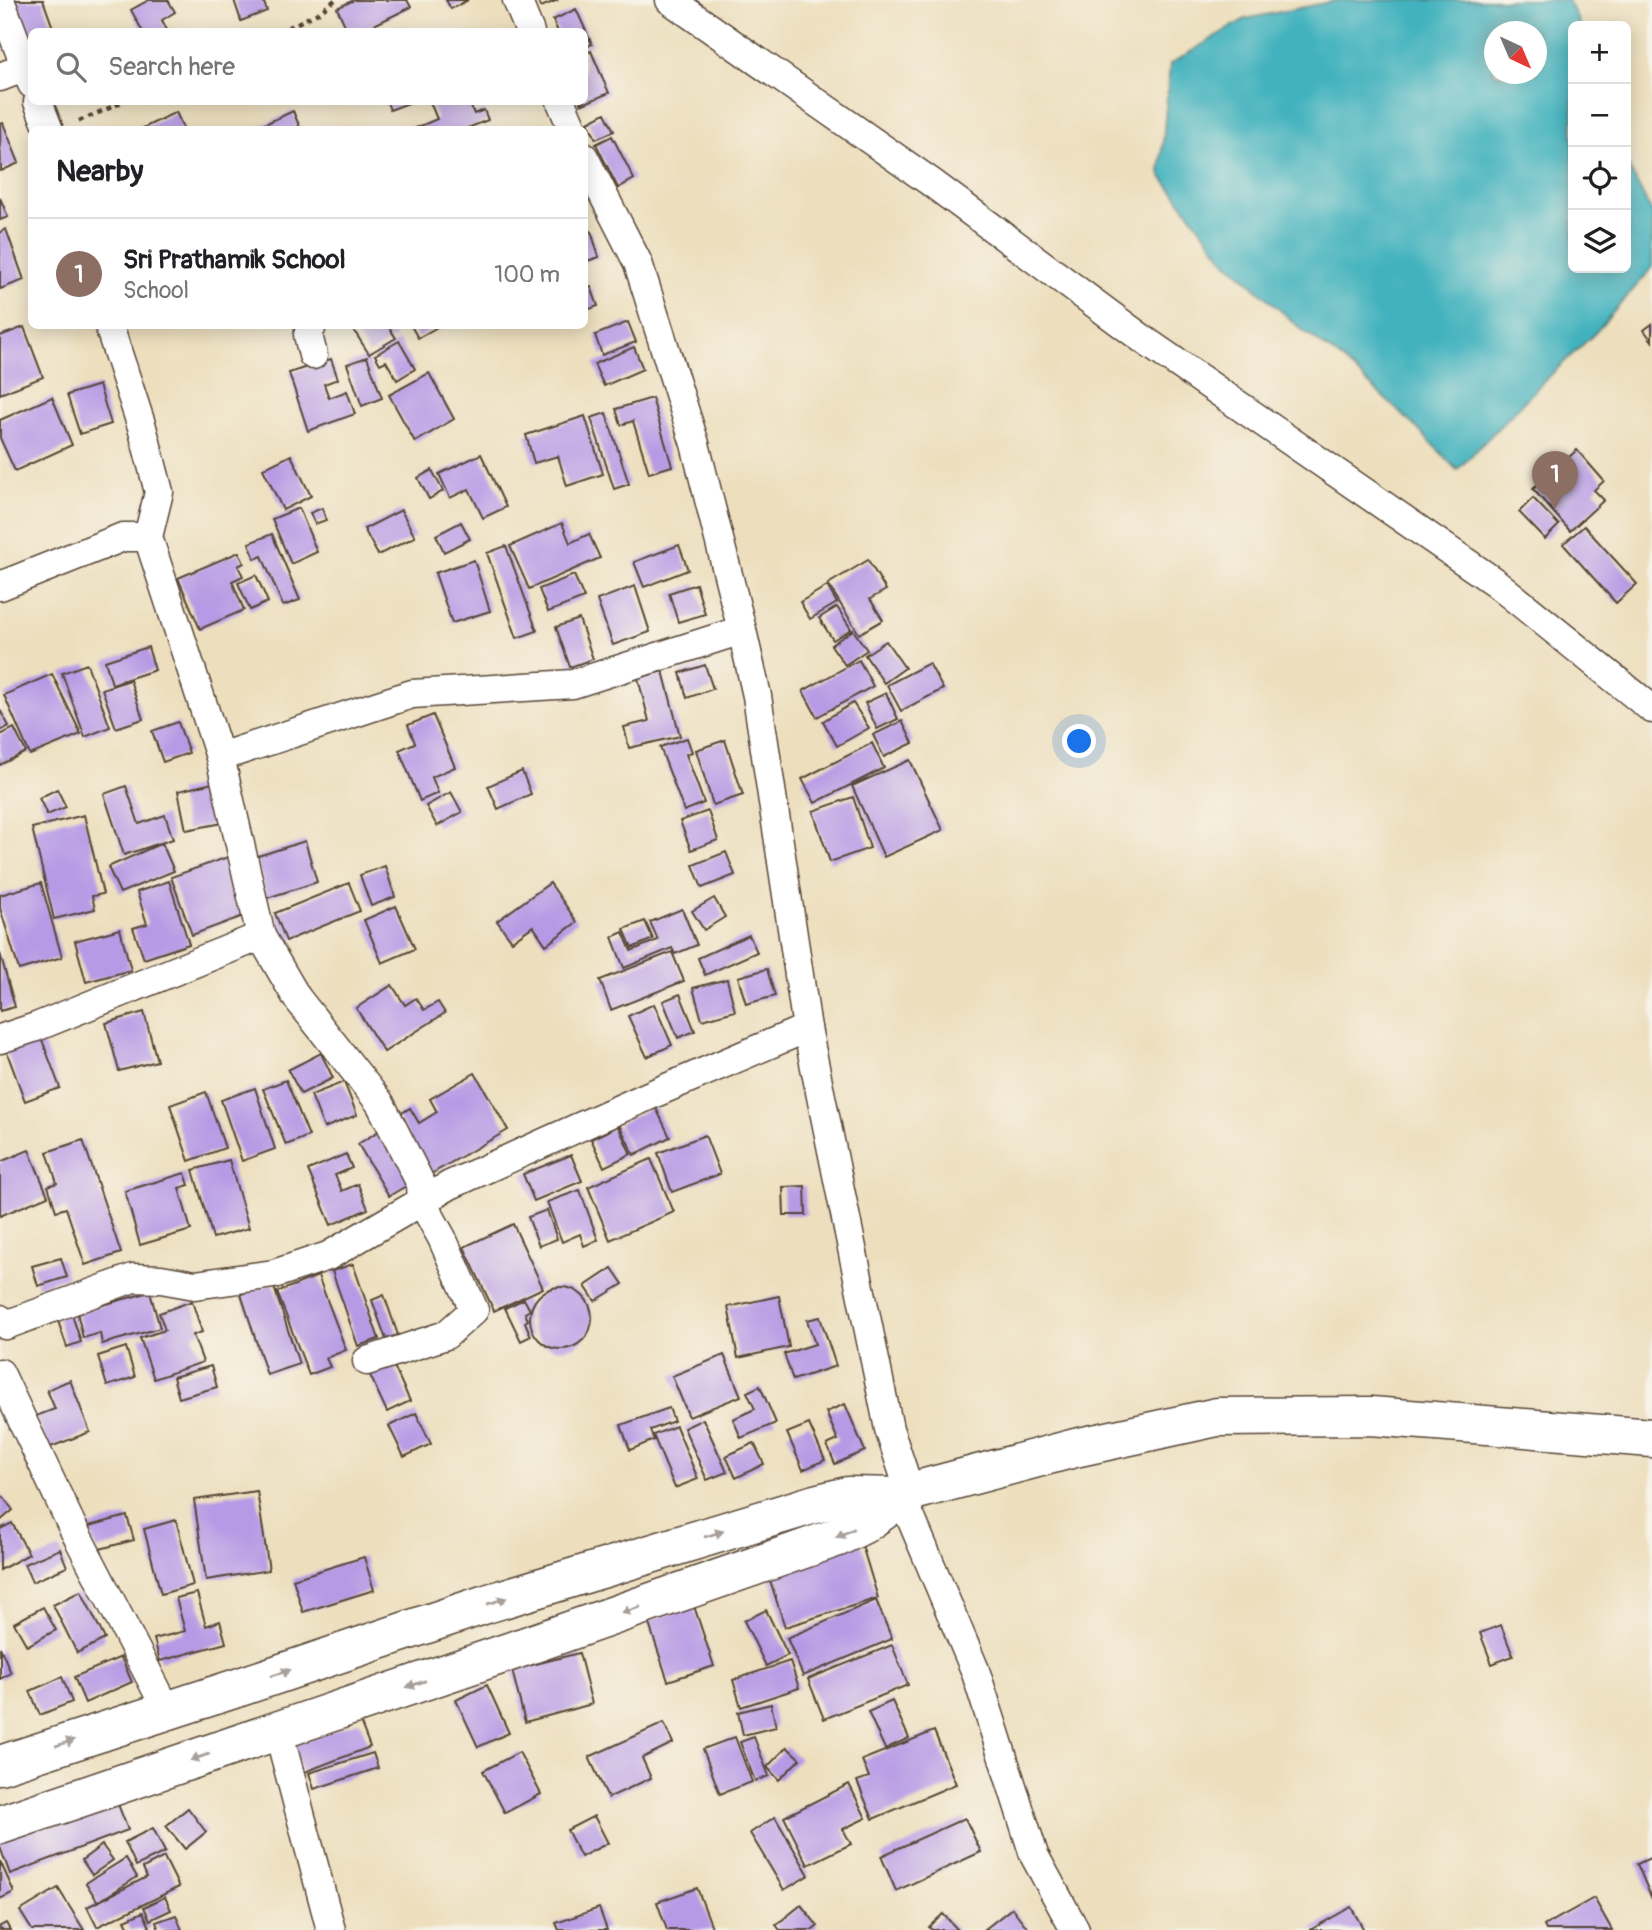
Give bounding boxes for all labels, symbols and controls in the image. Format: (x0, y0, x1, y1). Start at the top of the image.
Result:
north arrow (1484, 21, 1547, 84)
map controls (1568, 21, 1631, 273)
button: + (1568, 21, 1631, 84)
search box (28, 28, 588, 105)
icon: search (52, 48, 90, 86)
text: Search here (108, 51, 235, 83)
button: − (1568, 84, 1631, 147)
button: locate (1568, 147, 1631, 210)
text: Nearby (56, 153, 143, 190)
button: layers (1568, 210, 1631, 273)
text: Sri Prathamik School (123, 244, 346, 276)
text: 1 (75, 260, 84, 289)
text: 100 m (494, 260, 560, 289)
text: School (123, 276, 189, 305)
pin: 1 (1532, 451, 1578, 509)
your location (1062, 724, 1096, 758)
one-way arrow (835, 1527, 855, 1539)
one-way arrow (704, 1529, 725, 1539)
one-way arrow (487, 1595, 508, 1605)
one-way arrow (620, 1604, 641, 1615)
one-way arrow (271, 1667, 292, 1678)
one-way arrow (405, 1679, 426, 1690)
one-way arrow (54, 1738, 75, 1748)
one-way arrow (190, 1752, 211, 1763)

